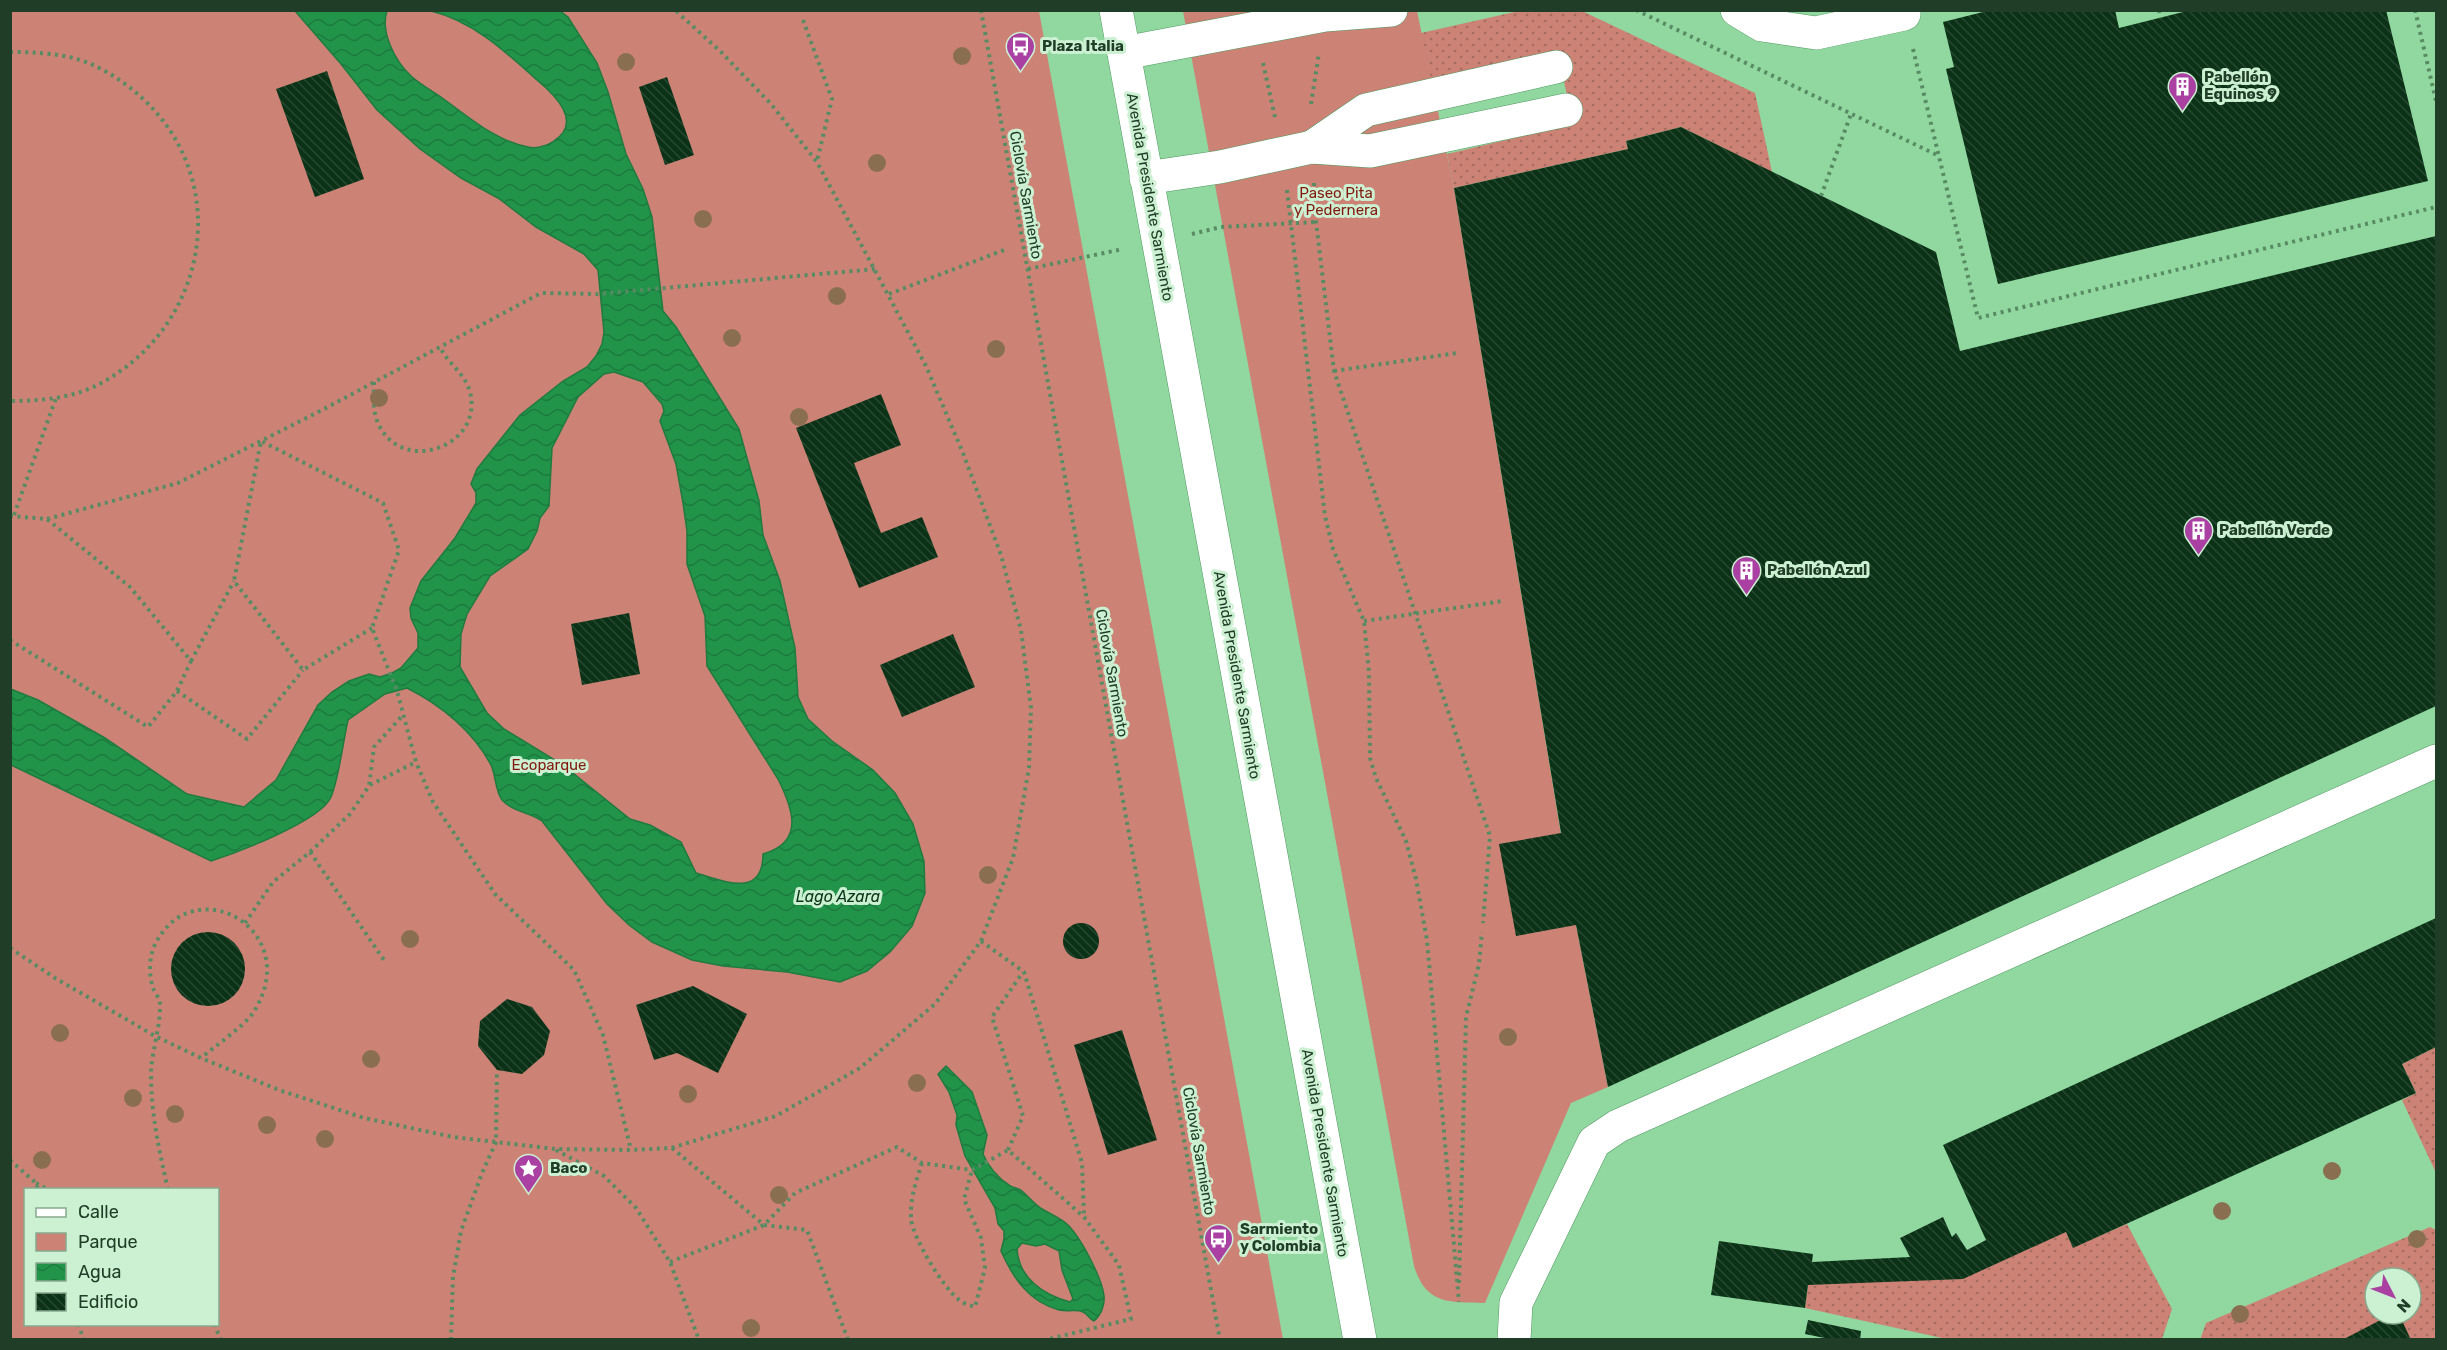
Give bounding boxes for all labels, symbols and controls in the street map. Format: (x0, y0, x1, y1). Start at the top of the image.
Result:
bus stop icon: Plaza Italia (1005, 30, 1037, 72)
place label: Plaza Italia (1042, 37, 1124, 55)
place label: Pabellón Equinos 9 (2204, 68, 2277, 103)
building icon: Pabellón Equinos 9 (2167, 70, 2199, 112)
street label: Avenida Presidente Sarmiento (1123, 92, 1177, 302)
street label: Ciclovía Sarmiento (1006, 129, 1046, 261)
park label: Paseo Pita y Pedernera (1294, 184, 1378, 219)
building icon: Pabellón Verde (2182, 514, 2214, 556)
place label: Pabellón Verde (2219, 521, 2330, 539)
building icon: Pabellón Azul (1730, 554, 1762, 596)
place label: Pabellón Azul (1767, 561, 1867, 579)
street label: Avenida Presidente Sarmiento (1210, 570, 1264, 780)
street label: Ciclovía Sarmiento (1092, 607, 1132, 739)
park label: Ecoparque (511, 756, 587, 774)
water label: Lago Azara (796, 887, 880, 906)
street label: Avenida Presidente Sarmiento (1298, 1048, 1352, 1258)
street label: Ciclovía Sarmiento (1179, 1085, 1219, 1217)
place icon: Baco (513, 1152, 545, 1194)
place label: Baco (550, 1159, 587, 1177)
legend (24, 1188, 219, 1326)
text: Calle (78, 1201, 119, 1223)
place label: Sarmiento y Colombia (1240, 1220, 1321, 1255)
bus stop icon: Sarmiento y Colombia (1203, 1222, 1235, 1264)
text: Parque (78, 1231, 138, 1253)
text: Agua (78, 1261, 121, 1283)
north arrow (2363, 1266, 2423, 1326)
text: Edificio (78, 1291, 138, 1313)
text: N (2393, 1295, 2415, 1316)

